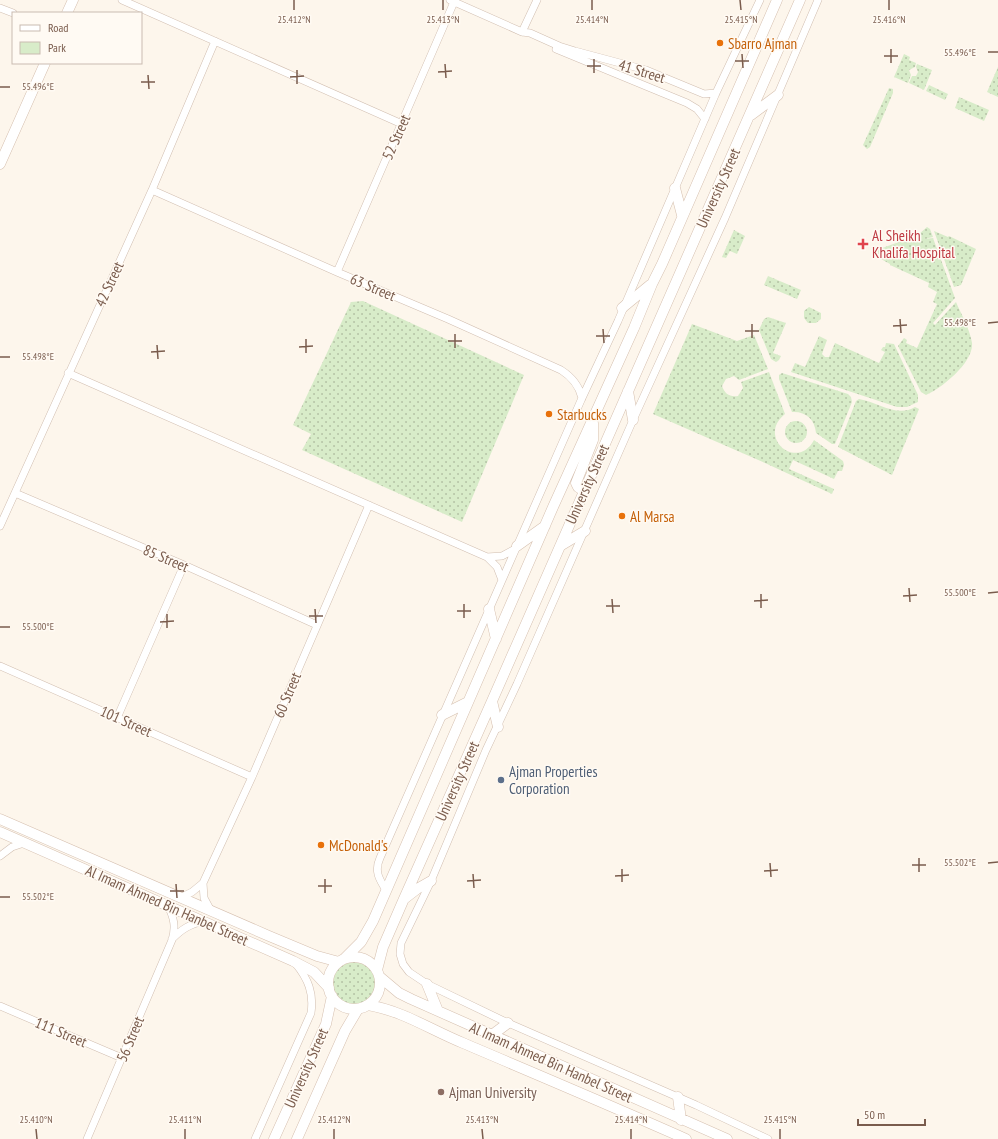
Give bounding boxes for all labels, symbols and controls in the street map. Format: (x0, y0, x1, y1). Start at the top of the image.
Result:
legend (12, 12, 142, 64)
text: 25.412°N (277, 13, 311, 26)
text: 25.413°N (426, 13, 460, 26)
text: 25.414°N (575, 13, 609, 26)
text: 25.415°N (724, 13, 758, 26)
text: 25.416°N (872, 13, 906, 26)
text: Road (48, 20, 68, 35)
place label: Sbarro Ajman (728, 34, 797, 53)
marker: Sbarro Ajman (715, 38, 725, 48)
text: Park (48, 40, 66, 55)
text: 55.496°E (944, 46, 976, 59)
street label: 41 Street (616, 55, 668, 87)
text: 55.496°E (22, 80, 54, 93)
street label: 52 Street (378, 111, 414, 163)
street label: University Street (692, 145, 744, 231)
place label: Al Sheikh Khalifa Hospital (872, 226, 955, 262)
marker: Al Sheikh Khalifa Hospital (857, 238, 869, 250)
street label: 42 Street (90, 258, 128, 310)
street label: 63 Street (347, 269, 399, 305)
text: 55.498°E (944, 316, 976, 329)
text: 55.498°E (22, 350, 54, 363)
place label: Starbucks (557, 405, 607, 424)
marker: Starbucks (544, 409, 554, 419)
street label: University Street (561, 441, 613, 527)
place label: Al Marsa (630, 507, 675, 526)
marker: Al Marsa (617, 511, 627, 521)
street label: 85 Street (140, 540, 192, 576)
text: 55.500°E (944, 586, 976, 599)
text: 55.500°E (22, 620, 54, 633)
street label: 60 Street (269, 669, 305, 721)
street label: 101 Street (97, 701, 155, 741)
street label: University Street (431, 738, 483, 824)
place label: Ajman Properties Corporation (509, 762, 598, 798)
marker: Ajman Properties Corporation (496, 775, 506, 785)
place label: McDonald's (329, 836, 388, 855)
marker: McDonald's (316, 840, 326, 850)
text: 55.502°E (944, 856, 976, 869)
street label: Al Imam Ahmed Bin Hanbel Street (83, 861, 251, 949)
text: 55.502°E (22, 890, 54, 903)
street label: 111 Street (32, 1013, 90, 1051)
street label: 56 Street (112, 1013, 148, 1065)
street label: Al Imam Ahmed Bin Hanbel Street (467, 1018, 635, 1106)
street label: University Street (280, 1025, 332, 1111)
place label: Ajman University (449, 1083, 537, 1102)
marker: Ajman University (436, 1087, 446, 1097)
scale bar (858, 1101, 925, 1127)
text: 50 m (864, 1107, 885, 1122)
text: 25.410°N (19, 1113, 53, 1126)
text: 25.411°N (168, 1113, 202, 1126)
text: 25.412°N (317, 1113, 351, 1126)
text: 25.413°N (465, 1113, 499, 1126)
text: 25.414°N (614, 1113, 648, 1126)
text: 25.415°N (763, 1113, 797, 1126)

